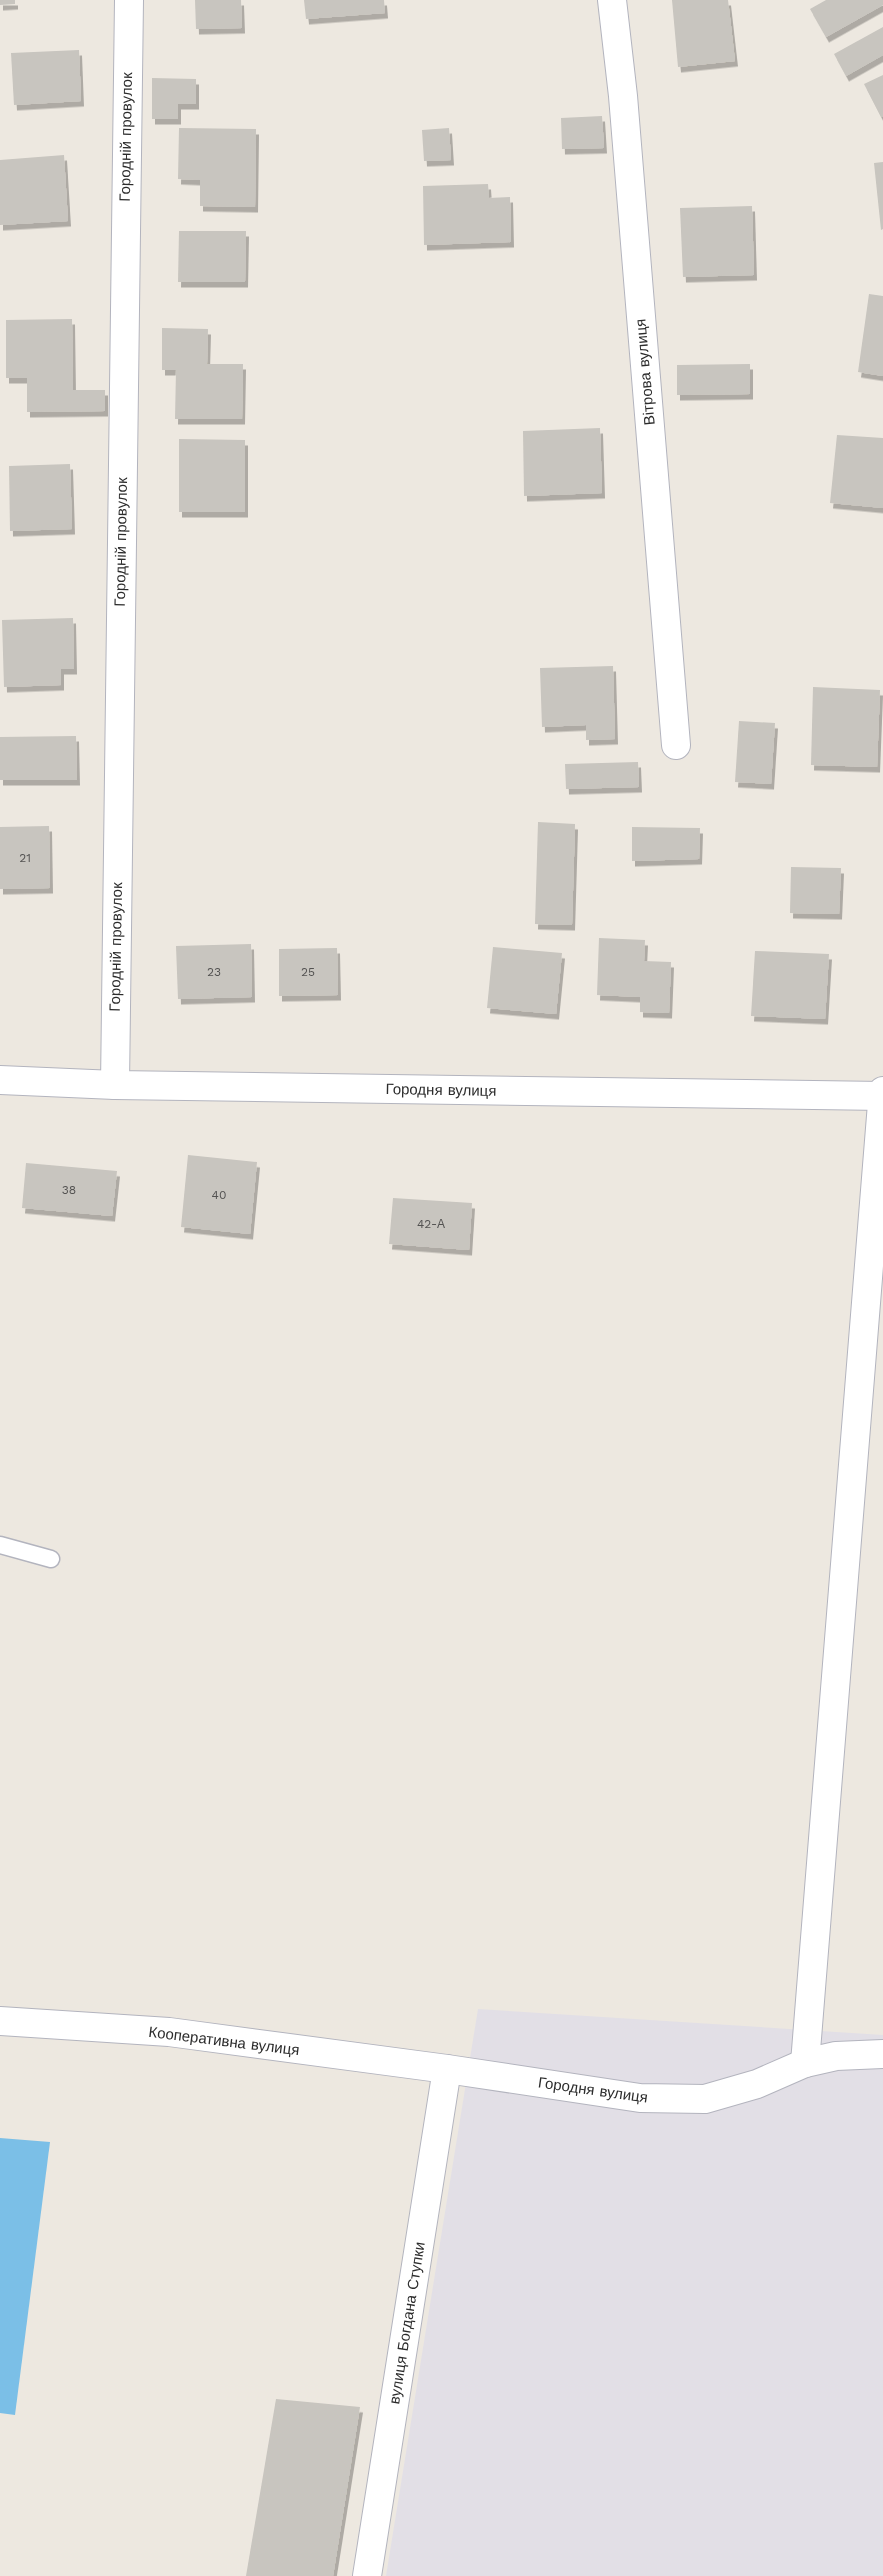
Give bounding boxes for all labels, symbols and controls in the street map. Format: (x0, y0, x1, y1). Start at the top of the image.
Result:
street label: Городній провулок (116, 72, 136, 202)
street label: Вітрова вулиця (631, 318, 659, 426)
street label: Городній провулок (111, 477, 131, 607)
house number: 21 (19, 851, 31, 865)
street label: Городній провулок (106, 882, 126, 1012)
house number: 23 (207, 965, 221, 979)
house number: 25 (301, 965, 315, 979)
street label: Городня вулиця (385, 1080, 497, 1100)
house number: 38 (62, 1183, 76, 1197)
house number: 40 (212, 1188, 226, 1202)
house number: 42-А (417, 1217, 445, 1231)
street label: Кооперативна вулиця (148, 2023, 300, 2059)
street label: Городня вулиця (537, 2073, 649, 2107)
street label: вулиця Богдана Ступки (385, 2241, 429, 2405)

